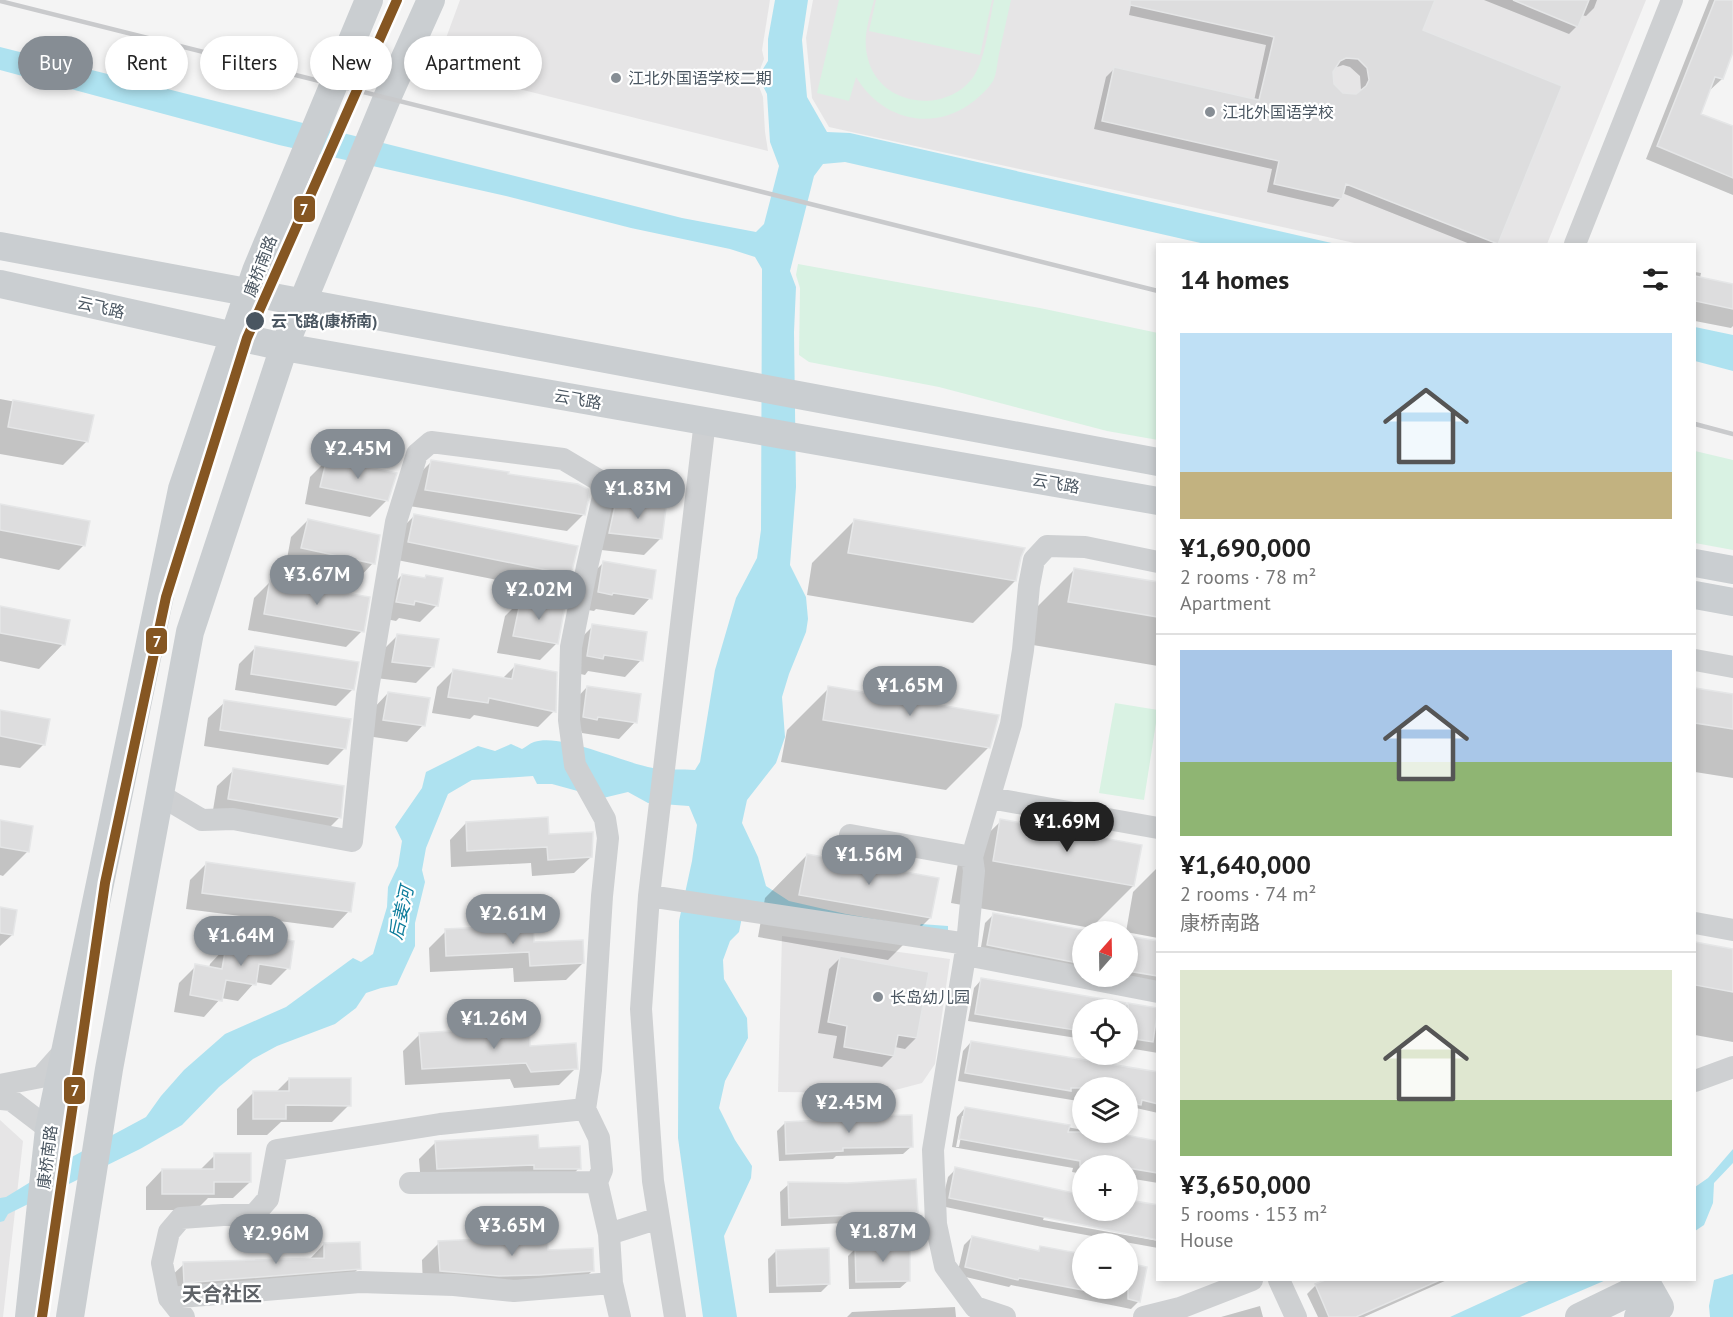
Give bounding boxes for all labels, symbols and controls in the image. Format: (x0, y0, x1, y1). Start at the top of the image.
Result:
chip: Buy (18, 36, 93, 90)
chip: Rent (105, 36, 188, 90)
chip: Filters (200, 36, 298, 90)
chip: New (310, 36, 392, 90)
chip: Apartment (404, 36, 542, 90)
place label: 江北外国语学校二期 (628, 68, 772, 88)
marker: 江北外国语学校二期 (609, 71, 623, 85)
place label: 江北外国语学校 (1222, 102, 1334, 122)
marker: 江北外国语学校 (1203, 105, 1217, 119)
line badge: 7 (293, 195, 316, 223)
text: 7 (299, 199, 309, 219)
street label: 康桥南路 (239, 233, 281, 299)
text: 14 homes (1180, 263, 1289, 296)
icon: filters (1639, 263, 1672, 296)
street label: 云飞路 (75, 292, 127, 322)
marker: 云飞路(康桥南) (244, 310, 266, 332)
place label: 云飞路(康桥南) (271, 311, 377, 331)
icon: home (1372, 372, 1480, 480)
street label: 云飞路 (553, 385, 603, 413)
pin: ¥2.45M (309, 429, 407, 480)
text: ¥2.45M (325, 435, 391, 461)
pin: ¥1.83M (589, 469, 687, 520)
street label: 云飞路 (1031, 469, 1081, 497)
text: ¥1.83M (605, 475, 671, 501)
text: ¥1,690,000 (1180, 531, 1311, 564)
pin: ¥3.67M (268, 555, 366, 606)
text: ¥3.67M (284, 561, 350, 587)
text: 2 rooms · 78 m² (1180, 564, 1316, 590)
pin: ¥2.02M (490, 570, 588, 621)
text: ¥2.02M (506, 576, 572, 602)
text: Apartment (1180, 590, 1271, 616)
line badge: 7 (145, 627, 168, 655)
text: 7 (152, 631, 162, 651)
pin: ¥1.65M (861, 666, 959, 717)
text: ¥1.65M (877, 672, 943, 698)
icon: home (1372, 689, 1480, 797)
pin: ¥1.69M (1018, 802, 1116, 853)
text: ¥1.69M (1034, 808, 1100, 834)
pin: ¥1.56M (820, 835, 918, 886)
text: ¥1.56M (836, 841, 902, 867)
text: ¥1,640,000 (1180, 848, 1311, 881)
water label: 后姜河 (384, 881, 419, 942)
text: 2 rooms · 74 m² (1180, 881, 1316, 907)
pin: ¥2.61M (464, 894, 562, 945)
text: ¥2.61M (480, 900, 546, 926)
text: 康桥南路 (1180, 910, 1260, 936)
pin: ¥1.64M (192, 916, 290, 967)
north arrow (1072, 921, 1138, 987)
map controls (1072, 921, 1138, 1299)
text: ¥1.64M (208, 922, 274, 948)
place label: 长岛幼儿园 (890, 987, 970, 1007)
marker: 长岛幼儿园 (871, 990, 885, 1004)
pin: ¥1.26M (445, 999, 543, 1050)
button: locate (1072, 999, 1138, 1065)
text: ¥1.26M (461, 1005, 527, 1031)
icon: home (1372, 1009, 1480, 1117)
line badge: 7 (63, 1076, 86, 1105)
button: layers (1072, 1077, 1138, 1143)
text: 7 (70, 1080, 80, 1100)
pin: ¥2.45M (800, 1083, 898, 1134)
text: ¥2.45M (816, 1089, 882, 1115)
street label: 康桥南路 (33, 1124, 61, 1190)
button: + (1072, 1155, 1138, 1221)
text: ¥3,650,000 (1180, 1168, 1311, 1201)
text: 5 rooms · 153 m² (1180, 1201, 1327, 1227)
pin: ¥3.65M (463, 1206, 561, 1257)
text: ¥3.65M (479, 1212, 545, 1238)
pin: ¥1.87M (834, 1212, 932, 1263)
pin: ¥2.96M (227, 1214, 325, 1265)
text: ¥1.87M (850, 1218, 916, 1244)
text: ¥2.96M (243, 1220, 309, 1246)
text: House (1180, 1227, 1234, 1253)
button: − (1072, 1233, 1138, 1299)
district label: 天合社区 (182, 1281, 262, 1307)

